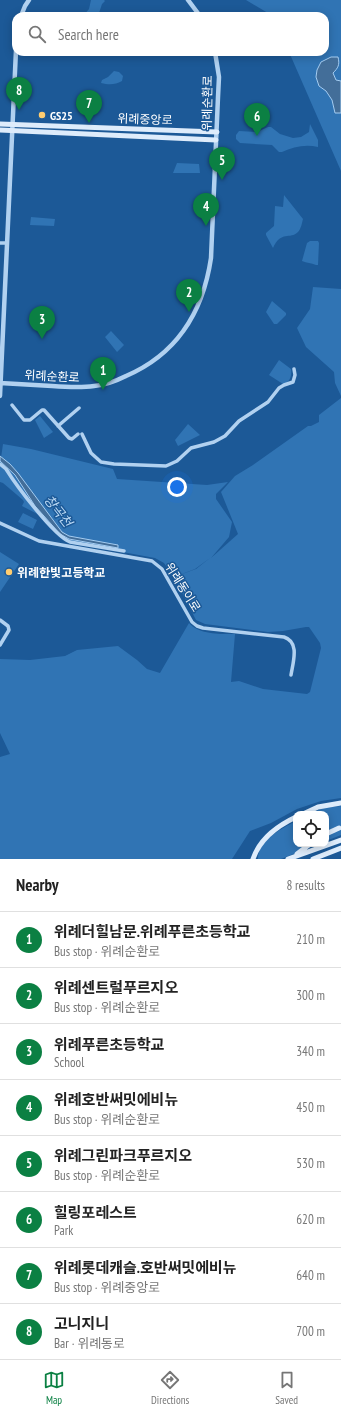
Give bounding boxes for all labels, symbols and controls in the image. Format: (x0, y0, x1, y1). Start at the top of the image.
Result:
search box (12, 12, 329, 56)
icon: search (26, 23, 48, 45)
text: Search here (58, 25, 119, 44)
street label: 위례순환로 (199, 75, 215, 131)
pin: 8 (6, 77, 32, 110)
pin: 7 (76, 90, 102, 123)
pin: 6 (244, 103, 270, 136)
place label: GS25 (50, 108, 73, 123)
marker: GS25 (37, 110, 47, 120)
street label: 위례중앙로 (117, 111, 173, 127)
pin: 5 (209, 147, 235, 180)
pin: 4 (193, 193, 219, 226)
pin: 2 (176, 279, 202, 312)
pin: 3 (29, 306, 55, 339)
pin: 1 (90, 357, 116, 390)
street label: 위례순환로 (24, 367, 80, 385)
your location (167, 477, 187, 497)
water label: 창곡천 (40, 492, 76, 531)
street label: 위례동이로 (162, 560, 204, 614)
place label: 위례한빛고등학교 (17, 565, 105, 580)
marker: 위례한빛고등학교 (4, 567, 14, 577)
map controls (293, 811, 329, 847)
button: locate (293, 811, 329, 847)
text: Nearby (16, 874, 59, 896)
text: 8 results (286, 877, 325, 894)
text: 위례더힐남문.위례푸른초등학교 (54, 922, 250, 941)
text: 1 (26, 931, 32, 948)
text: 210 m (296, 931, 325, 948)
text: Bus stop · 위례순환로 (54, 943, 160, 960)
text: 위례센트럴푸르지오 (54, 978, 178, 997)
text: 2 (26, 987, 32, 1004)
text: 300 m (296, 987, 325, 1004)
text: Bus stop · 위례순환로 (54, 999, 160, 1016)
text: 위례푸른초등학교 (54, 1035, 164, 1054)
text: 3 (26, 1043, 32, 1060)
text: 340 m (296, 1043, 325, 1060)
text: School (54, 1054, 84, 1071)
text: 위례호반써밋에비뉴 (54, 1090, 178, 1109)
text: 4 (26, 1099, 32, 1116)
text: 450 m (296, 1099, 325, 1116)
text: Bus stop · 위례순환로 (54, 1111, 160, 1128)
text: 위례그린파크푸르지오 (54, 1146, 192, 1165)
text: 5 (26, 1155, 32, 1172)
text: 530 m (296, 1155, 325, 1172)
text: Bus stop · 위례순환로 (54, 1167, 160, 1184)
text: 힐링포레스트 (54, 1203, 137, 1222)
text: 6 (26, 1211, 32, 1228)
text: 620 m (296, 1211, 325, 1228)
text: Park (54, 1222, 73, 1239)
text: 위례롯데캐슬.호반써밋에비뉴 (54, 1258, 237, 1277)
text: 7 (26, 1267, 32, 1284)
text: 640 m (296, 1267, 325, 1284)
text: Bus stop · 위례중앙로 (54, 1279, 160, 1296)
text: 고니지니 (54, 1314, 109, 1333)
text: 8 (26, 1323, 32, 1340)
text: 700 m (296, 1323, 325, 1340)
text: Bar · 위례동로 (54, 1335, 125, 1352)
tab: Map (43, 1369, 65, 1407)
tab: Directions (151, 1369, 189, 1407)
tab: Saved (275, 1369, 298, 1407)

